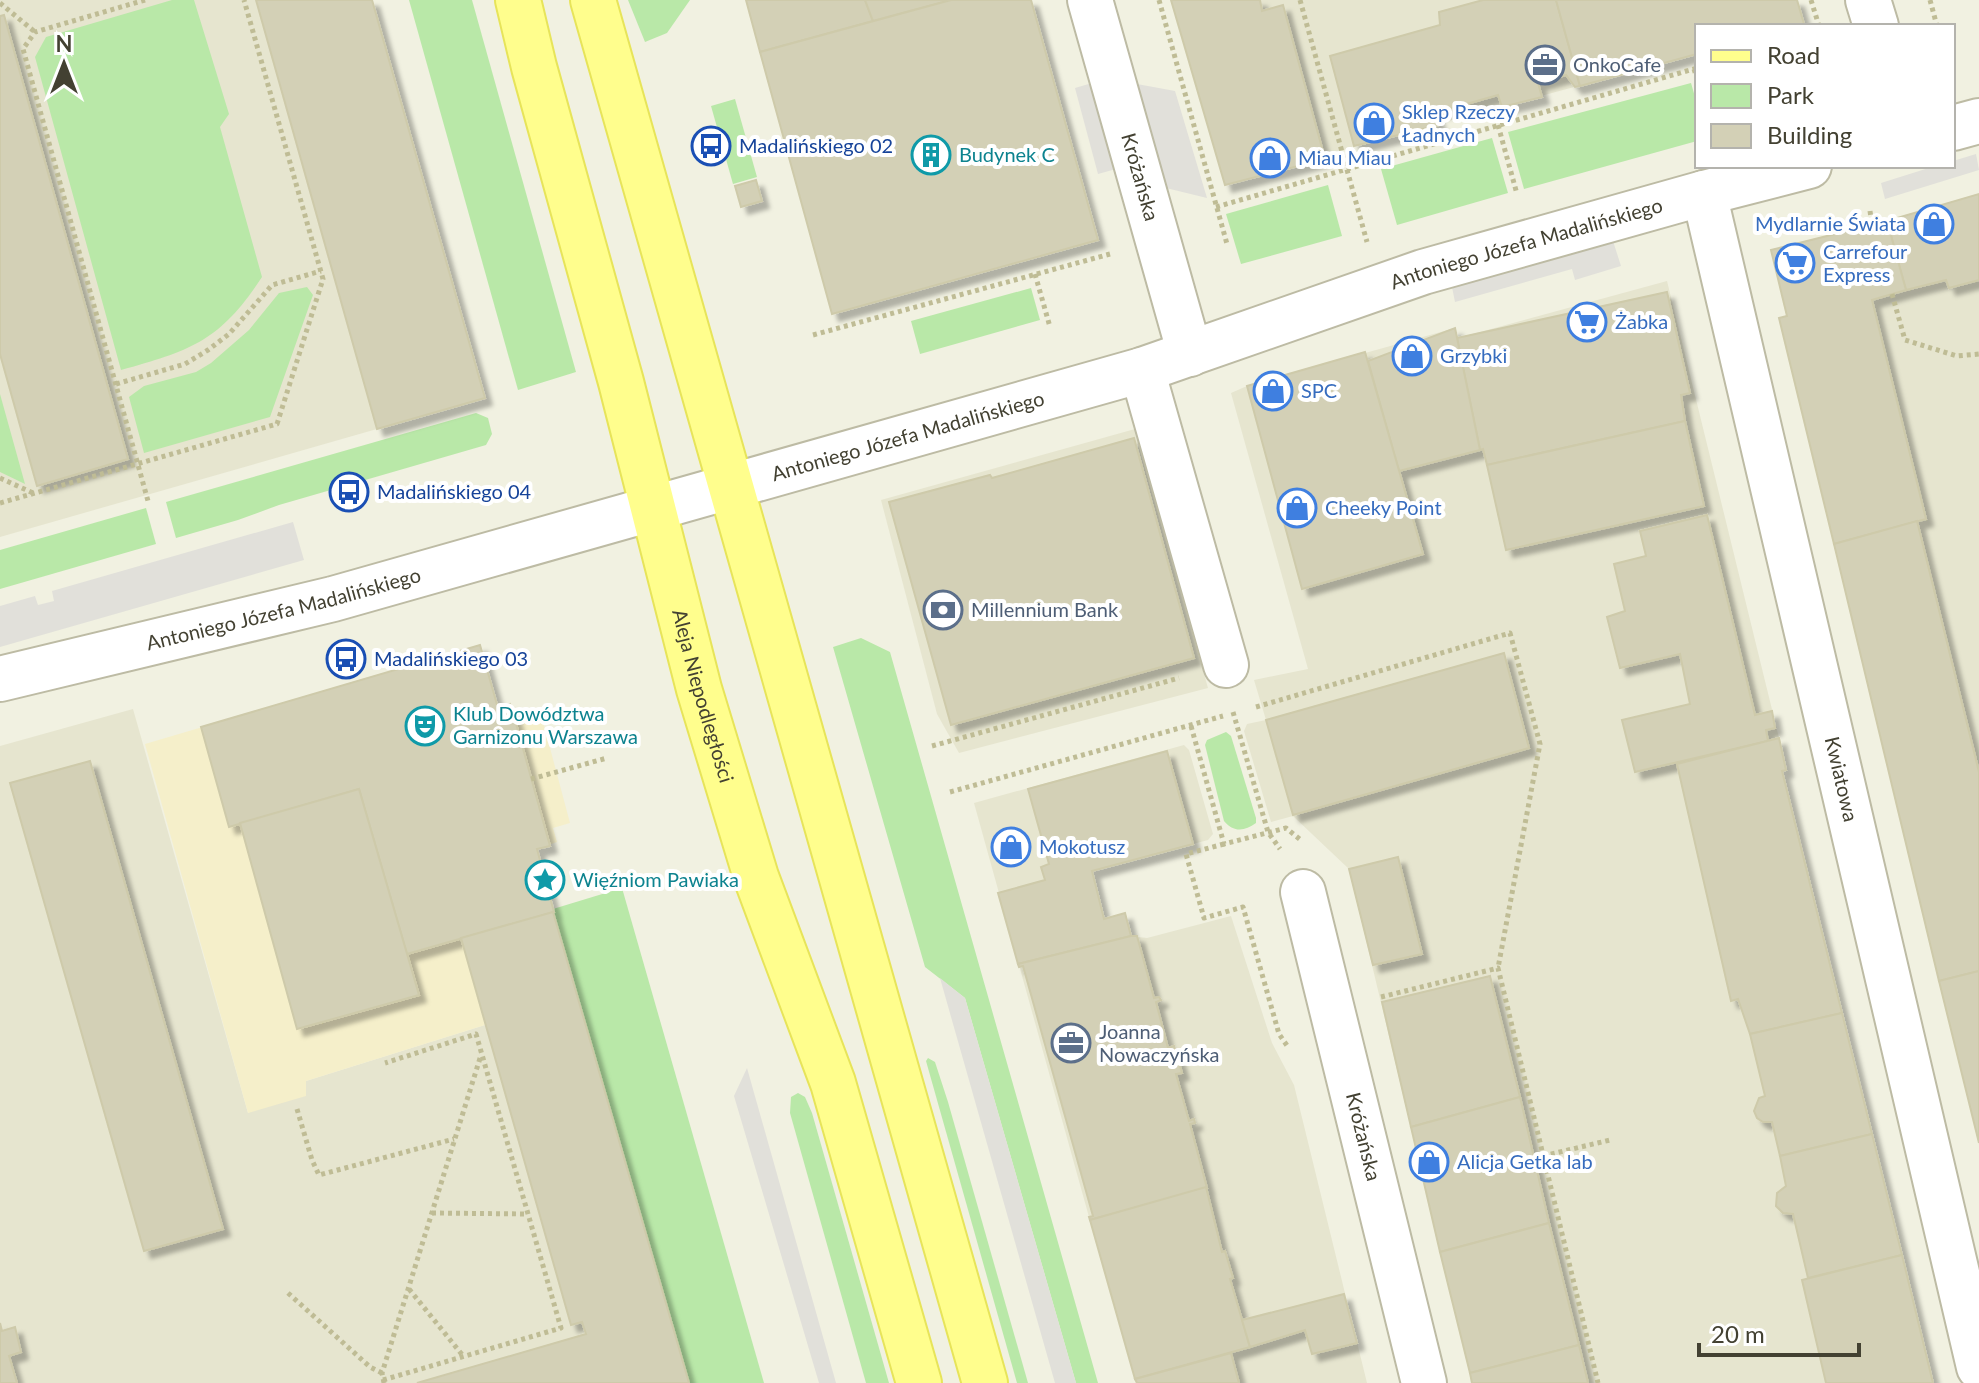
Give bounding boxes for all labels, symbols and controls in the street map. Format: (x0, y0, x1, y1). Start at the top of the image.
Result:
north arrow (24, 24, 104, 104)
legend (1695, 24, 1955, 168)
text: N (56, 30, 72, 57)
text: Road (1767, 40, 1820, 69)
office icon: OnkoCafe (1524, 44, 1566, 86)
place label: OnkoCafe (1573, 52, 1661, 76)
text: Park (1767, 80, 1815, 109)
place label: Sklep Rzeczy Ładnych (1402, 99, 1516, 146)
shop icon: Sklep Rzeczy Ładnych (1353, 102, 1395, 144)
text: Building (1767, 120, 1852, 149)
bus stop icon: Madalińskiego 02 (690, 125, 732, 167)
street label: Króżańska (1117, 130, 1165, 223)
place label: Madalińskiego 02 (739, 133, 893, 157)
building icon: Budynek C (910, 134, 952, 176)
shop icon: Miau Miau (1249, 137, 1291, 179)
place label: Budynek C (959, 142, 1055, 166)
place label: Miau Miau (1298, 145, 1392, 169)
street label: Antoniego Józefa Madalińskiego (1387, 192, 1665, 294)
shop icon: Mydlarnie Świata (1913, 203, 1955, 245)
place label: Mydlarnie Świata (1755, 211, 1906, 235)
place label: Carrefour Express (1823, 239, 1908, 286)
supermarket icon: Carrefour Express (1774, 242, 1816, 284)
supermarket icon: Żabka (1566, 301, 1608, 343)
place label: Żabka (1615, 309, 1668, 333)
shop icon: Grzybki (1391, 335, 1433, 377)
place label: Grzybki (1440, 343, 1507, 367)
shop icon: SPC (1252, 370, 1294, 412)
place label: SPC (1301, 378, 1337, 402)
street label: Antoniego Józefa Madalińskiego (769, 385, 1047, 485)
bus stop icon: Madalińskiego 04 (328, 471, 370, 513)
place label: Madalińskiego 04 (377, 479, 532, 503)
shop icon: Cheeky Point (1276, 487, 1318, 529)
place label: Cheeky Point (1325, 495, 1442, 519)
street label: Antoniego Józefa Madalińskiego (144, 562, 423, 654)
bank icon: Millennium Bank (922, 589, 964, 631)
place label: Millennium Bank (971, 597, 1119, 621)
street label: Aleja Niepodległości (668, 606, 740, 785)
bus stop icon: Madalińskiego 03 (325, 638, 367, 680)
place label: Madalińskiego 03 (374, 646, 528, 670)
place label: Klub Dowództwa Garnizonu Warszawa (453, 701, 638, 748)
theatre icon: Klub Dowództwa Garnizonu Warszawa (404, 705, 446, 747)
street label: Kwiatowa (1821, 734, 1864, 824)
shop icon: Mokotusz (990, 826, 1032, 868)
place label: Mokotusz (1039, 834, 1125, 858)
place icon: Więźniom Pawiaka (524, 859, 566, 901)
place label: Więźniom Pawiaka (573, 867, 739, 891)
place label: Joanna Nowaczyńska (1099, 1019, 1220, 1066)
office icon: Joanna Nowaczyńska (1050, 1022, 1092, 1064)
street label: Króżańska (1342, 1090, 1387, 1183)
shop icon: Alicja Getka lab (1408, 1141, 1450, 1183)
place label: Alicja Getka lab (1457, 1149, 1593, 1173)
scale bar (1699, 1307, 1859, 1357)
text: 20 m (1711, 1319, 1765, 1348)

